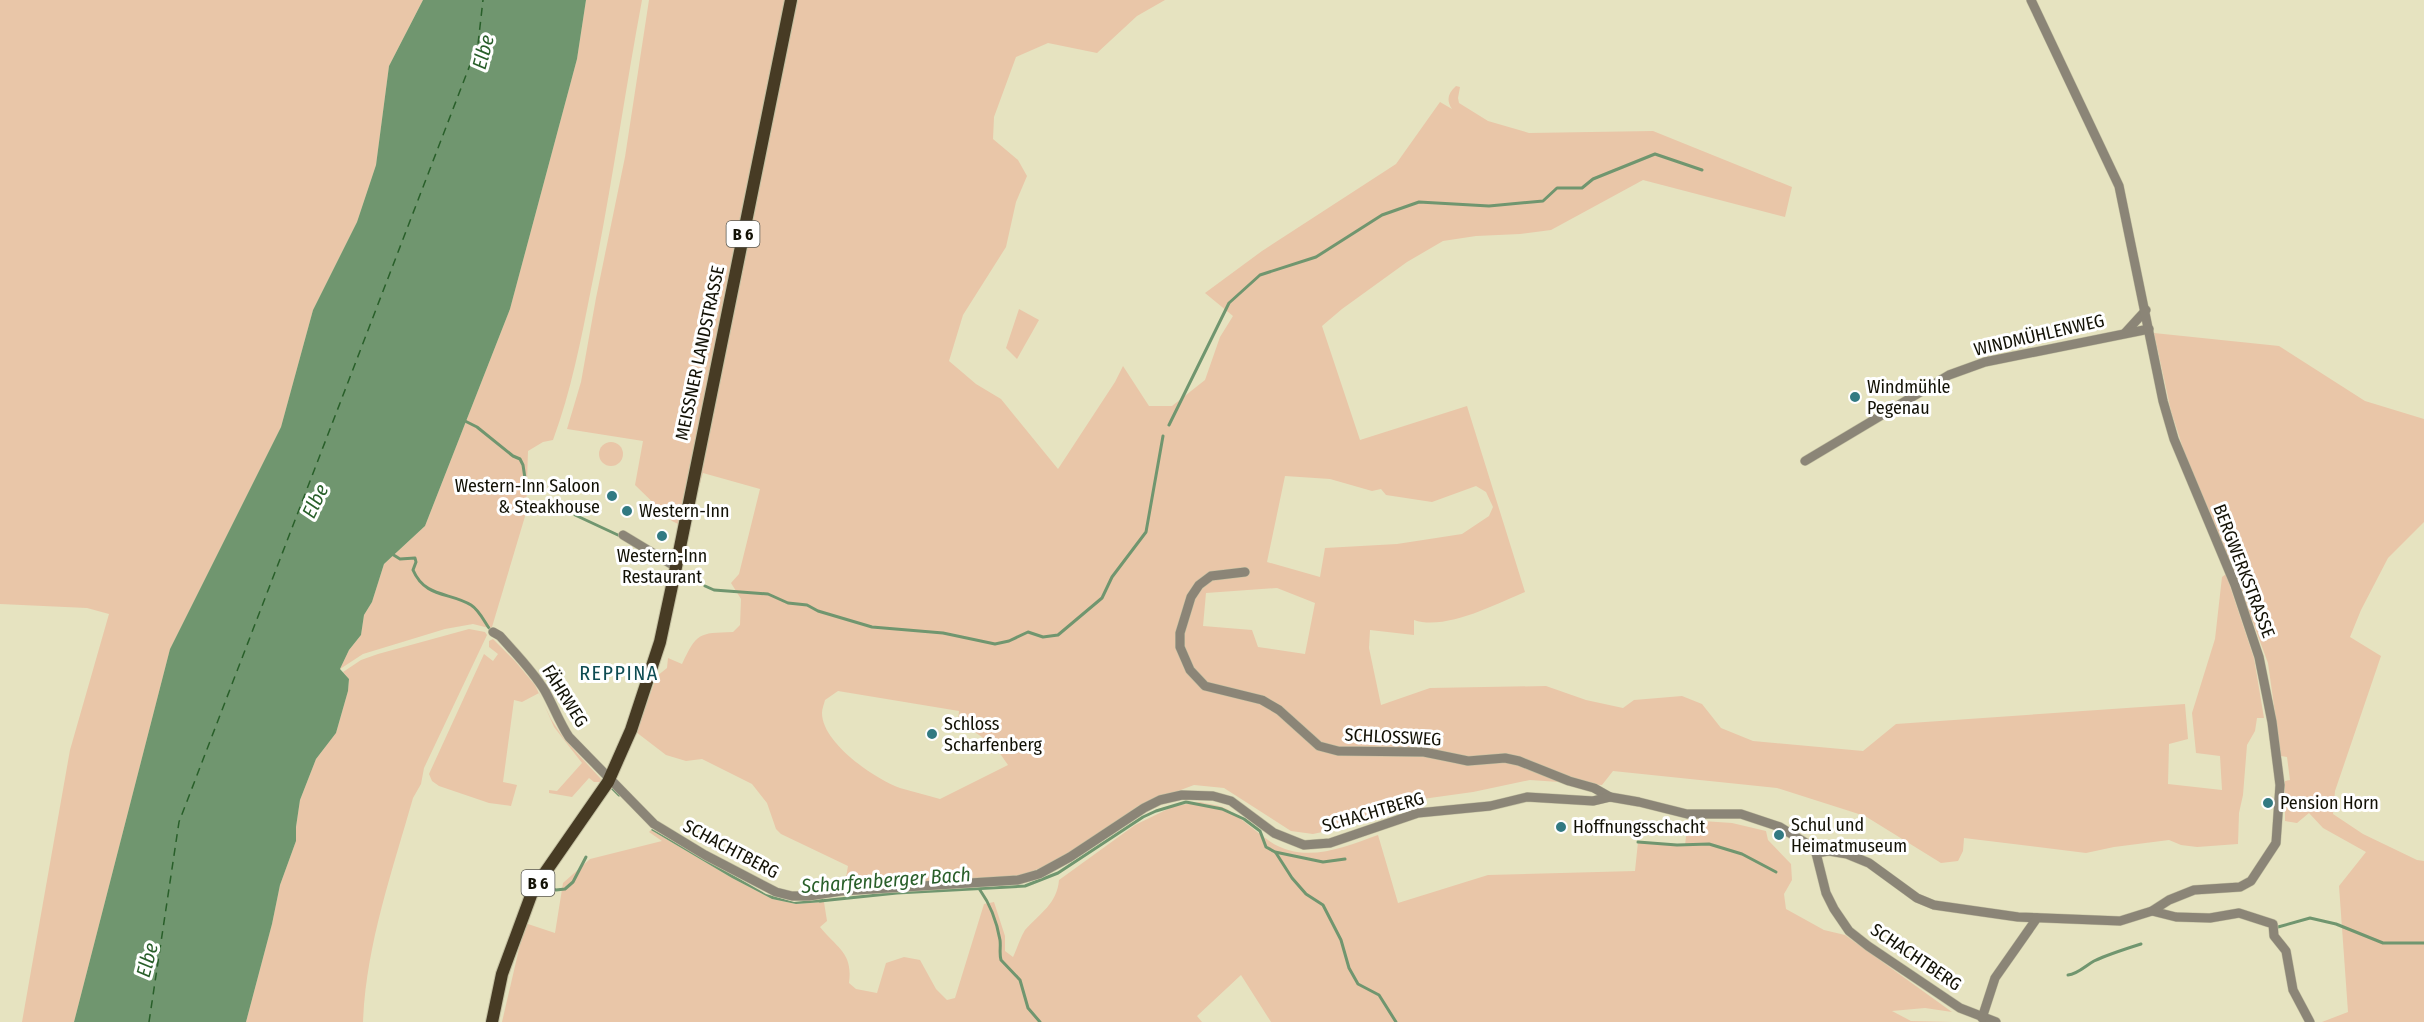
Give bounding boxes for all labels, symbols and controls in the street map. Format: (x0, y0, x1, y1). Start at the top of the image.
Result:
water label: Elbe (467, 32, 499, 72)
road number: B 6 (726, 221, 760, 247)
street label: MEISSNER LANDSTRASSE (671, 264, 729, 442)
street label: WINDMÜHLENWEG (1972, 309, 2106, 361)
place label: Windmühle Pegenau (1867, 376, 1951, 419)
marker: Windmühle Pegenau (1848, 390, 1862, 404)
place label: Western-Inn Saloon & Steakhouse (455, 475, 600, 518)
water label: Elbe (297, 480, 334, 522)
marker: Western-Inn Saloon & Steakhouse (605, 489, 619, 503)
place label: Western-Inn (639, 500, 730, 522)
street label: BERGWERKSTRASSE (2208, 501, 2280, 641)
marker: Western-Inn (620, 504, 634, 518)
marker: Western-Inn Restaurant (655, 529, 669, 543)
place label: Western-Inn Restaurant (617, 545, 707, 588)
street label: FÄHRWEG (537, 661, 593, 731)
district label: REPPINA (579, 661, 659, 685)
place label: Schloss Scharfenberg (944, 713, 1042, 756)
street label: SCHLOSSWEG (1344, 723, 1442, 751)
marker: Schloss Scharfenberg (925, 727, 939, 741)
street label: SCHACHTBERG (1320, 787, 1426, 837)
place label: Pension Horn (2280, 792, 2379, 814)
marker: Pension Horn (2261, 796, 2275, 810)
place label: Schul und Heimatmuseum (1791, 814, 1907, 857)
street label: SCHACHTBERG (680, 815, 782, 883)
place label: Hoffnungsschacht (1573, 816, 1706, 838)
marker: Hoffnungsschacht (1554, 820, 1568, 834)
marker: Schul und Heimatmuseum (1772, 828, 1786, 842)
water label: Scharfenberger Bach (799, 862, 972, 898)
road number: B 6 (522, 870, 554, 896)
street label: SCHACHTBERG (1866, 919, 1966, 995)
water label: Elbe (131, 940, 163, 980)

